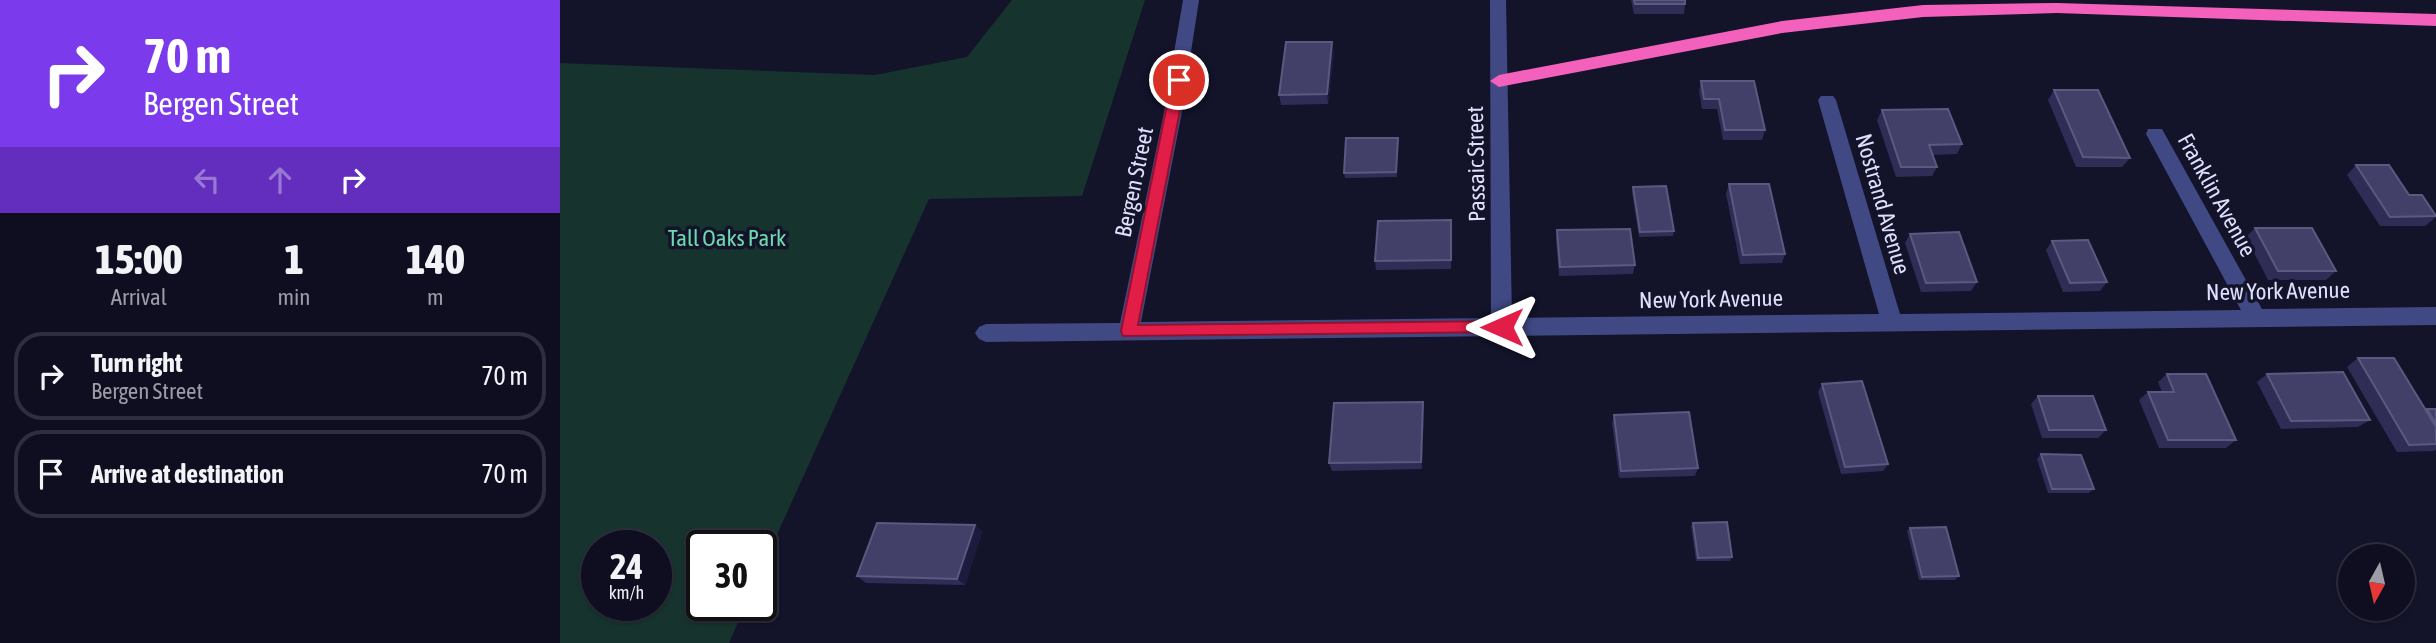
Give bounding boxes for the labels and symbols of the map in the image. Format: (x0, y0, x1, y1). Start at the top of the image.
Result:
pin (1149, 50, 1209, 110)
street label: Passaic Street (1462, 106, 1490, 222)
street label: Bergen Street (1110, 124, 1158, 240)
street label: Franklin Avenue (2173, 129, 2261, 261)
street label: Nostrand Avenue (1851, 131, 1915, 277)
park label: Tall Oaks Park (668, 225, 786, 251)
street label: New York Avenue (2206, 277, 2350, 305)
street label: New York Avenue (1639, 285, 1783, 313)
position arrow (1465, 290, 1539, 364)
speed limit sign: 30 (686, 530, 777, 621)
north arrow (2338, 544, 2415, 621)

